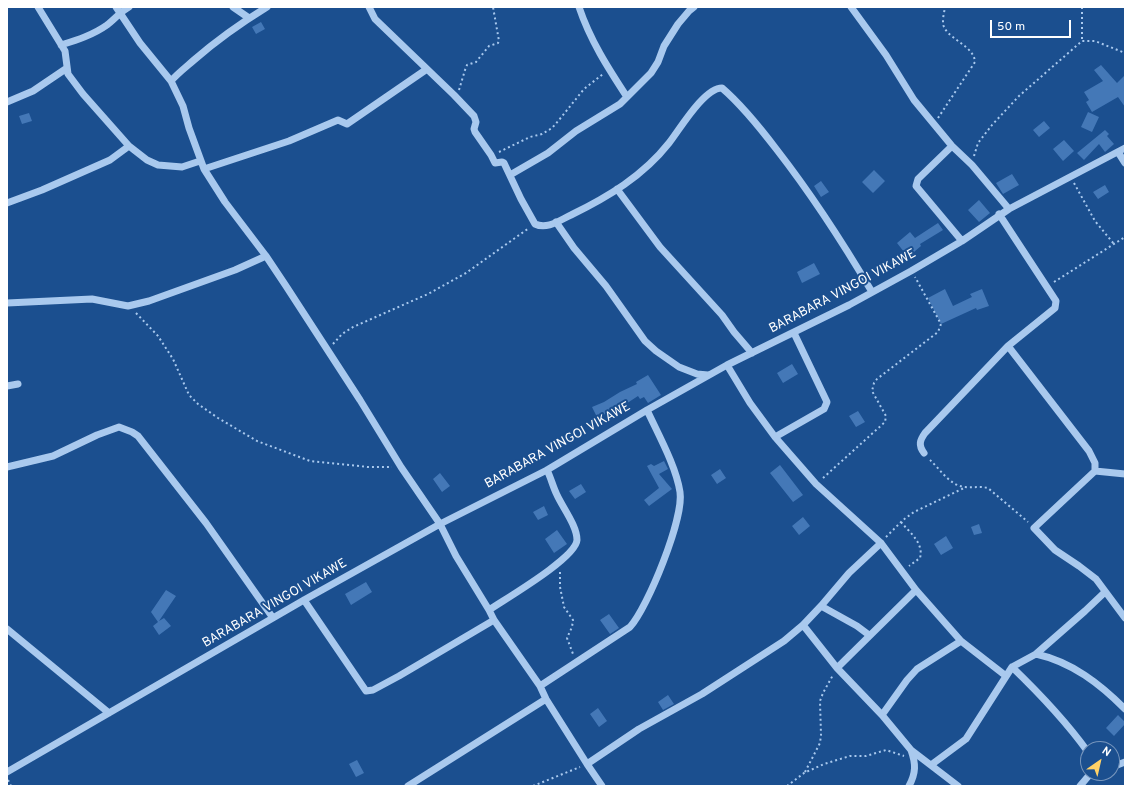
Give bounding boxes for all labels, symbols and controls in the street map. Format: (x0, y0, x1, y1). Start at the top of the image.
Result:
scale bar (992, 12, 1073, 38)
text: 50 m (997, 19, 1025, 35)
street label: BARABARA VINGOI VIKAWE (767, 247, 919, 337)
street label: BARABARA VINGOI VIKAWE (482, 399, 634, 493)
street label: BARABARA VINGOI VIKAWE (200, 556, 350, 652)
north arrow (1080, 741, 1120, 781)
text: N (1099, 744, 1113, 760)

